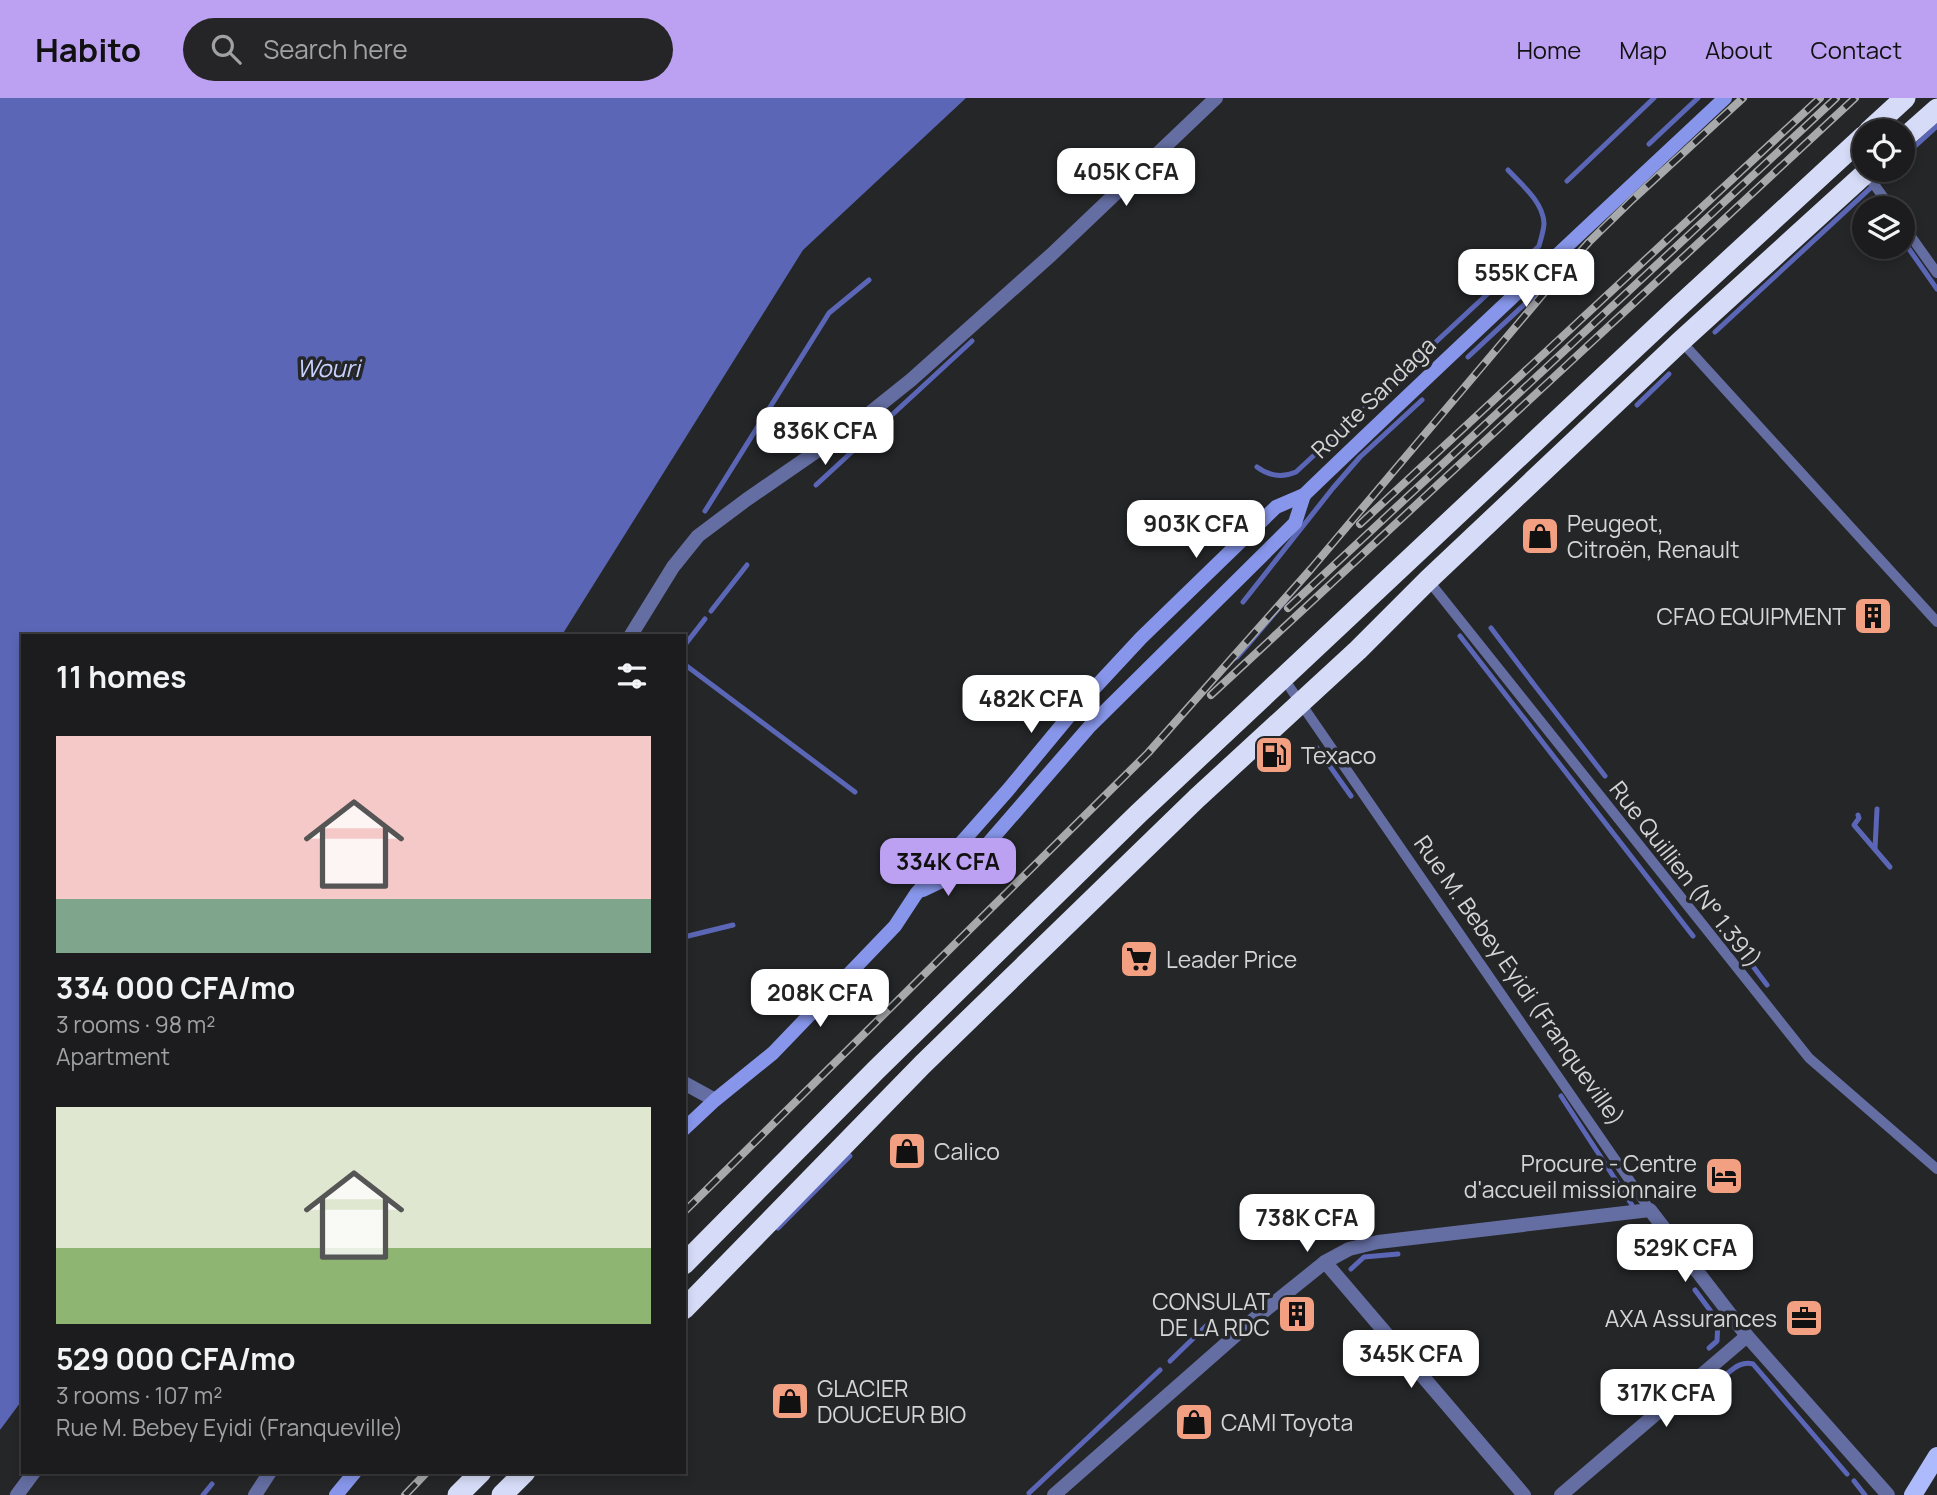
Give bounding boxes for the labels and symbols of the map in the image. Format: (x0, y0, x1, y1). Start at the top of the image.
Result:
pin: 405K CFA (1054, 148, 1198, 208)
pin: 555K CFA (1454, 250, 1598, 309)
street label: Route Sandaga (1304, 329, 1442, 465)
water label: Wouri (296, 351, 363, 384)
pin: 836K CFA (753, 408, 897, 467)
pin: 903K CFA (1124, 500, 1268, 560)
place label: Peugeot, Citroën, Renault (1567, 507, 1739, 565)
shop icon: Peugeot, Citroën, Renault (1519, 515, 1561, 557)
building icon: CFAO EQUIPMENT (1852, 595, 1894, 637)
place label: CFAO EQUIPMENT (1656, 600, 1846, 632)
pin: 482K CFA (959, 676, 1103, 735)
fuel station icon: Texaco (1253, 734, 1295, 776)
place label: Texaco (1301, 739, 1376, 771)
street label: Rue Quillien (N° 1.391) (1603, 774, 1769, 974)
street label: Rue M. Bebey Eyidi (Franqueville) (1407, 829, 1633, 1131)
pin: 334K CFA (876, 838, 1020, 898)
supermarket icon: Leader Price (1118, 938, 1160, 980)
place label: Leader Price (1166, 943, 1297, 975)
pin: 208K CFA (748, 970, 892, 1029)
shop icon: Calico (886, 1130, 928, 1172)
place label: Calico (934, 1135, 1000, 1167)
place label: Procure - Centre d'accueil missionnaire (1464, 1147, 1697, 1205)
hotel icon: Procure - Centre d'accueil missionnaire (1703, 1155, 1745, 1197)
pin: 738K CFA (1235, 1194, 1379, 1254)
pin: 529K CFA (1613, 1224, 1757, 1284)
place label: CONSULAT DE LA RDC (1152, 1285, 1270, 1343)
building icon: CONSULAT DE LA RDC (1276, 1293, 1318, 1335)
office icon: AXA Assurances (1783, 1297, 1825, 1339)
place label: AXA Assurances (1605, 1302, 1777, 1334)
pin: 345K CFA (1339, 1330, 1483, 1390)
pin: 317K CFA (1594, 1370, 1738, 1429)
place label: GLACIER DOUCEUR BIO (817, 1372, 966, 1430)
shop icon: GLACIER DOUCEUR BIO (769, 1380, 811, 1422)
shop icon: CAMI Toyota (1173, 1401, 1215, 1443)
place label: CAMI Toyota (1221, 1406, 1353, 1438)

